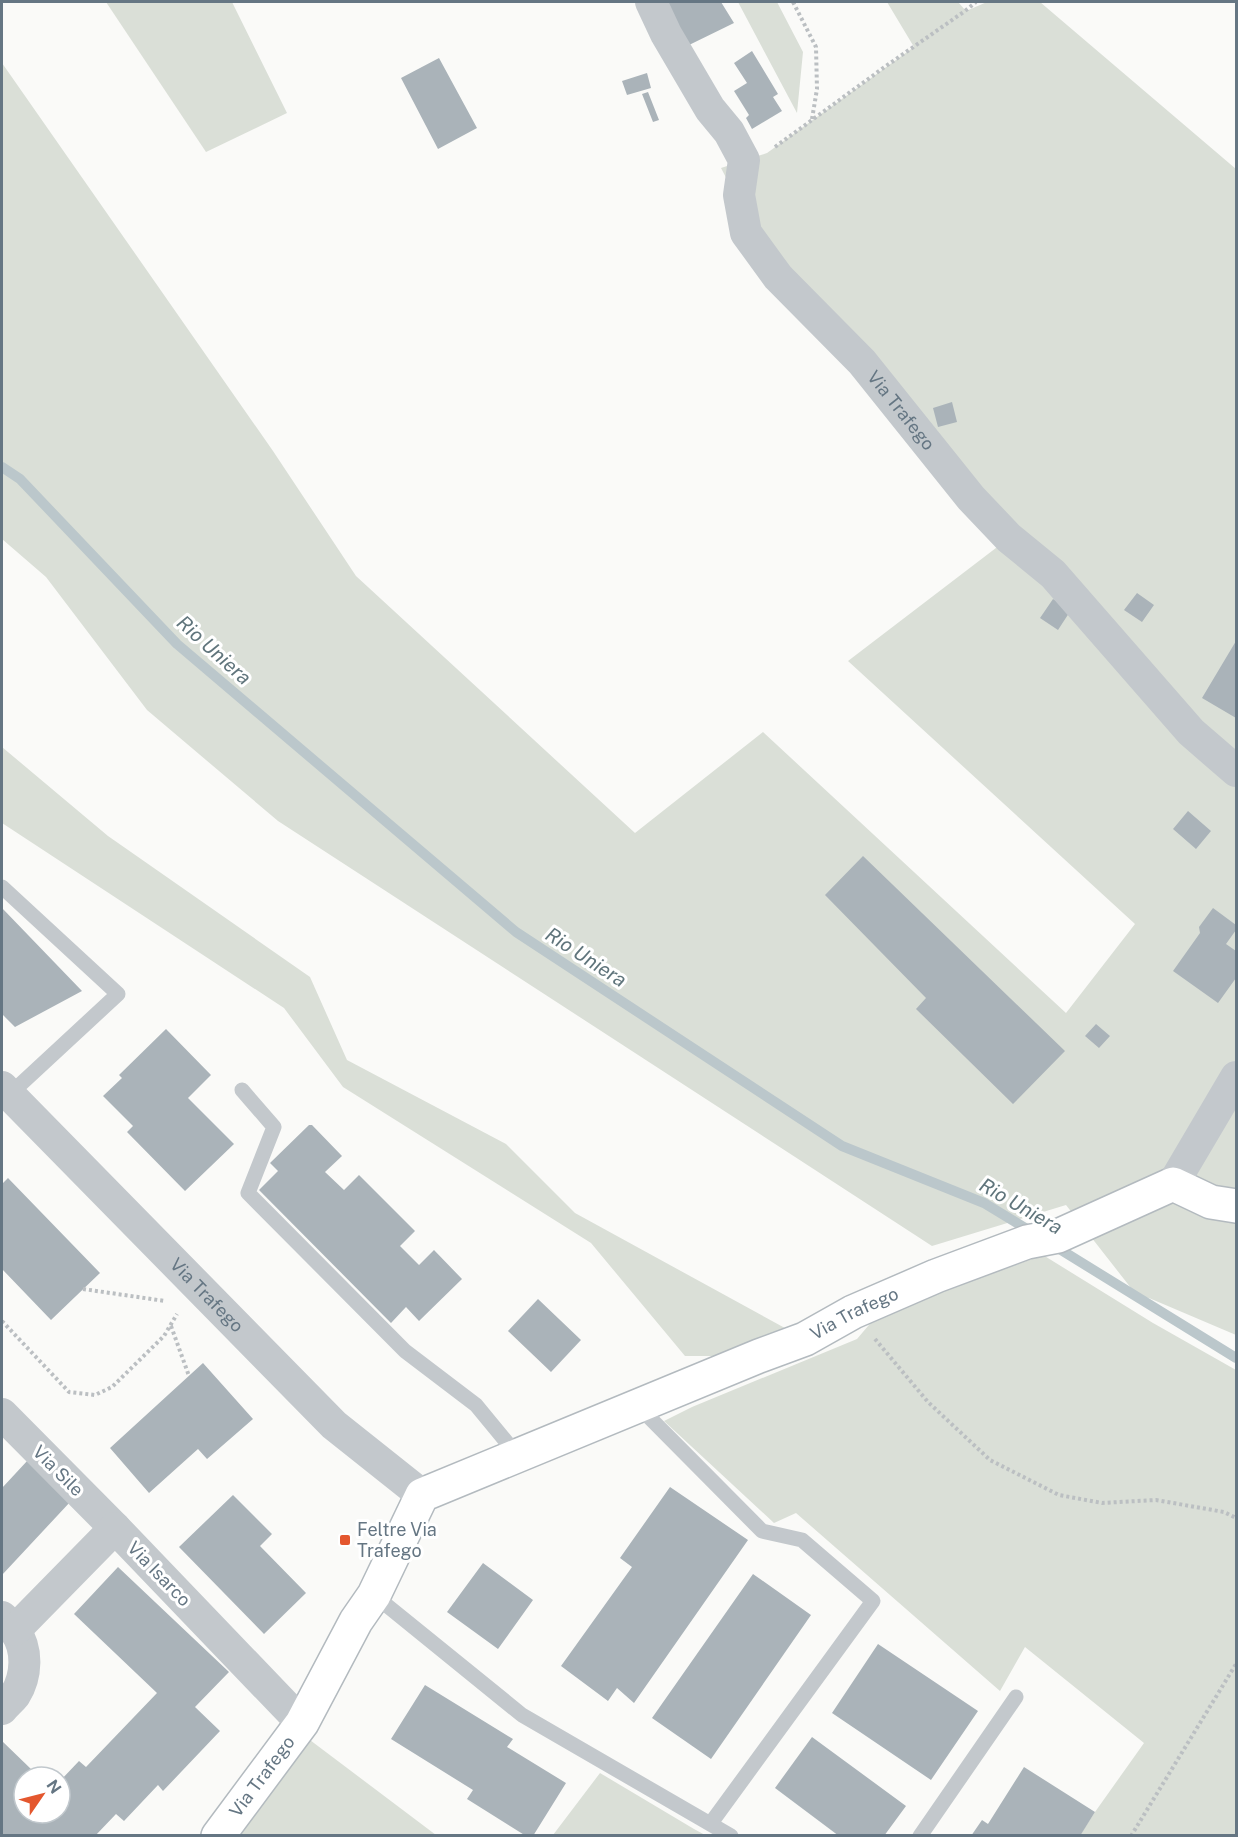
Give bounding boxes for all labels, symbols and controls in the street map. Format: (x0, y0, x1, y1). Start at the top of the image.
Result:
street label: Via Trafego (863, 366, 939, 454)
water label: Rio Uniera (172, 610, 256, 690)
water label: Rio Uniera (541, 922, 631, 992)
water label: Rio Uniera (975, 1173, 1067, 1239)
street label: Via Trafego (166, 1253, 248, 1336)
street label: Via Trafego (806, 1283, 901, 1344)
street label: Via Sile (29, 1441, 88, 1500)
place label: Feltre Via Trafego (357, 1519, 437, 1561)
marker: Feltre Via Trafego (338, 1533, 352, 1547)
street label: Via Isarco (123, 1537, 195, 1610)
street label: Via Trafego (225, 1732, 299, 1821)
north arrow (12, 1765, 72, 1825)
text: N (43, 1776, 65, 1797)

